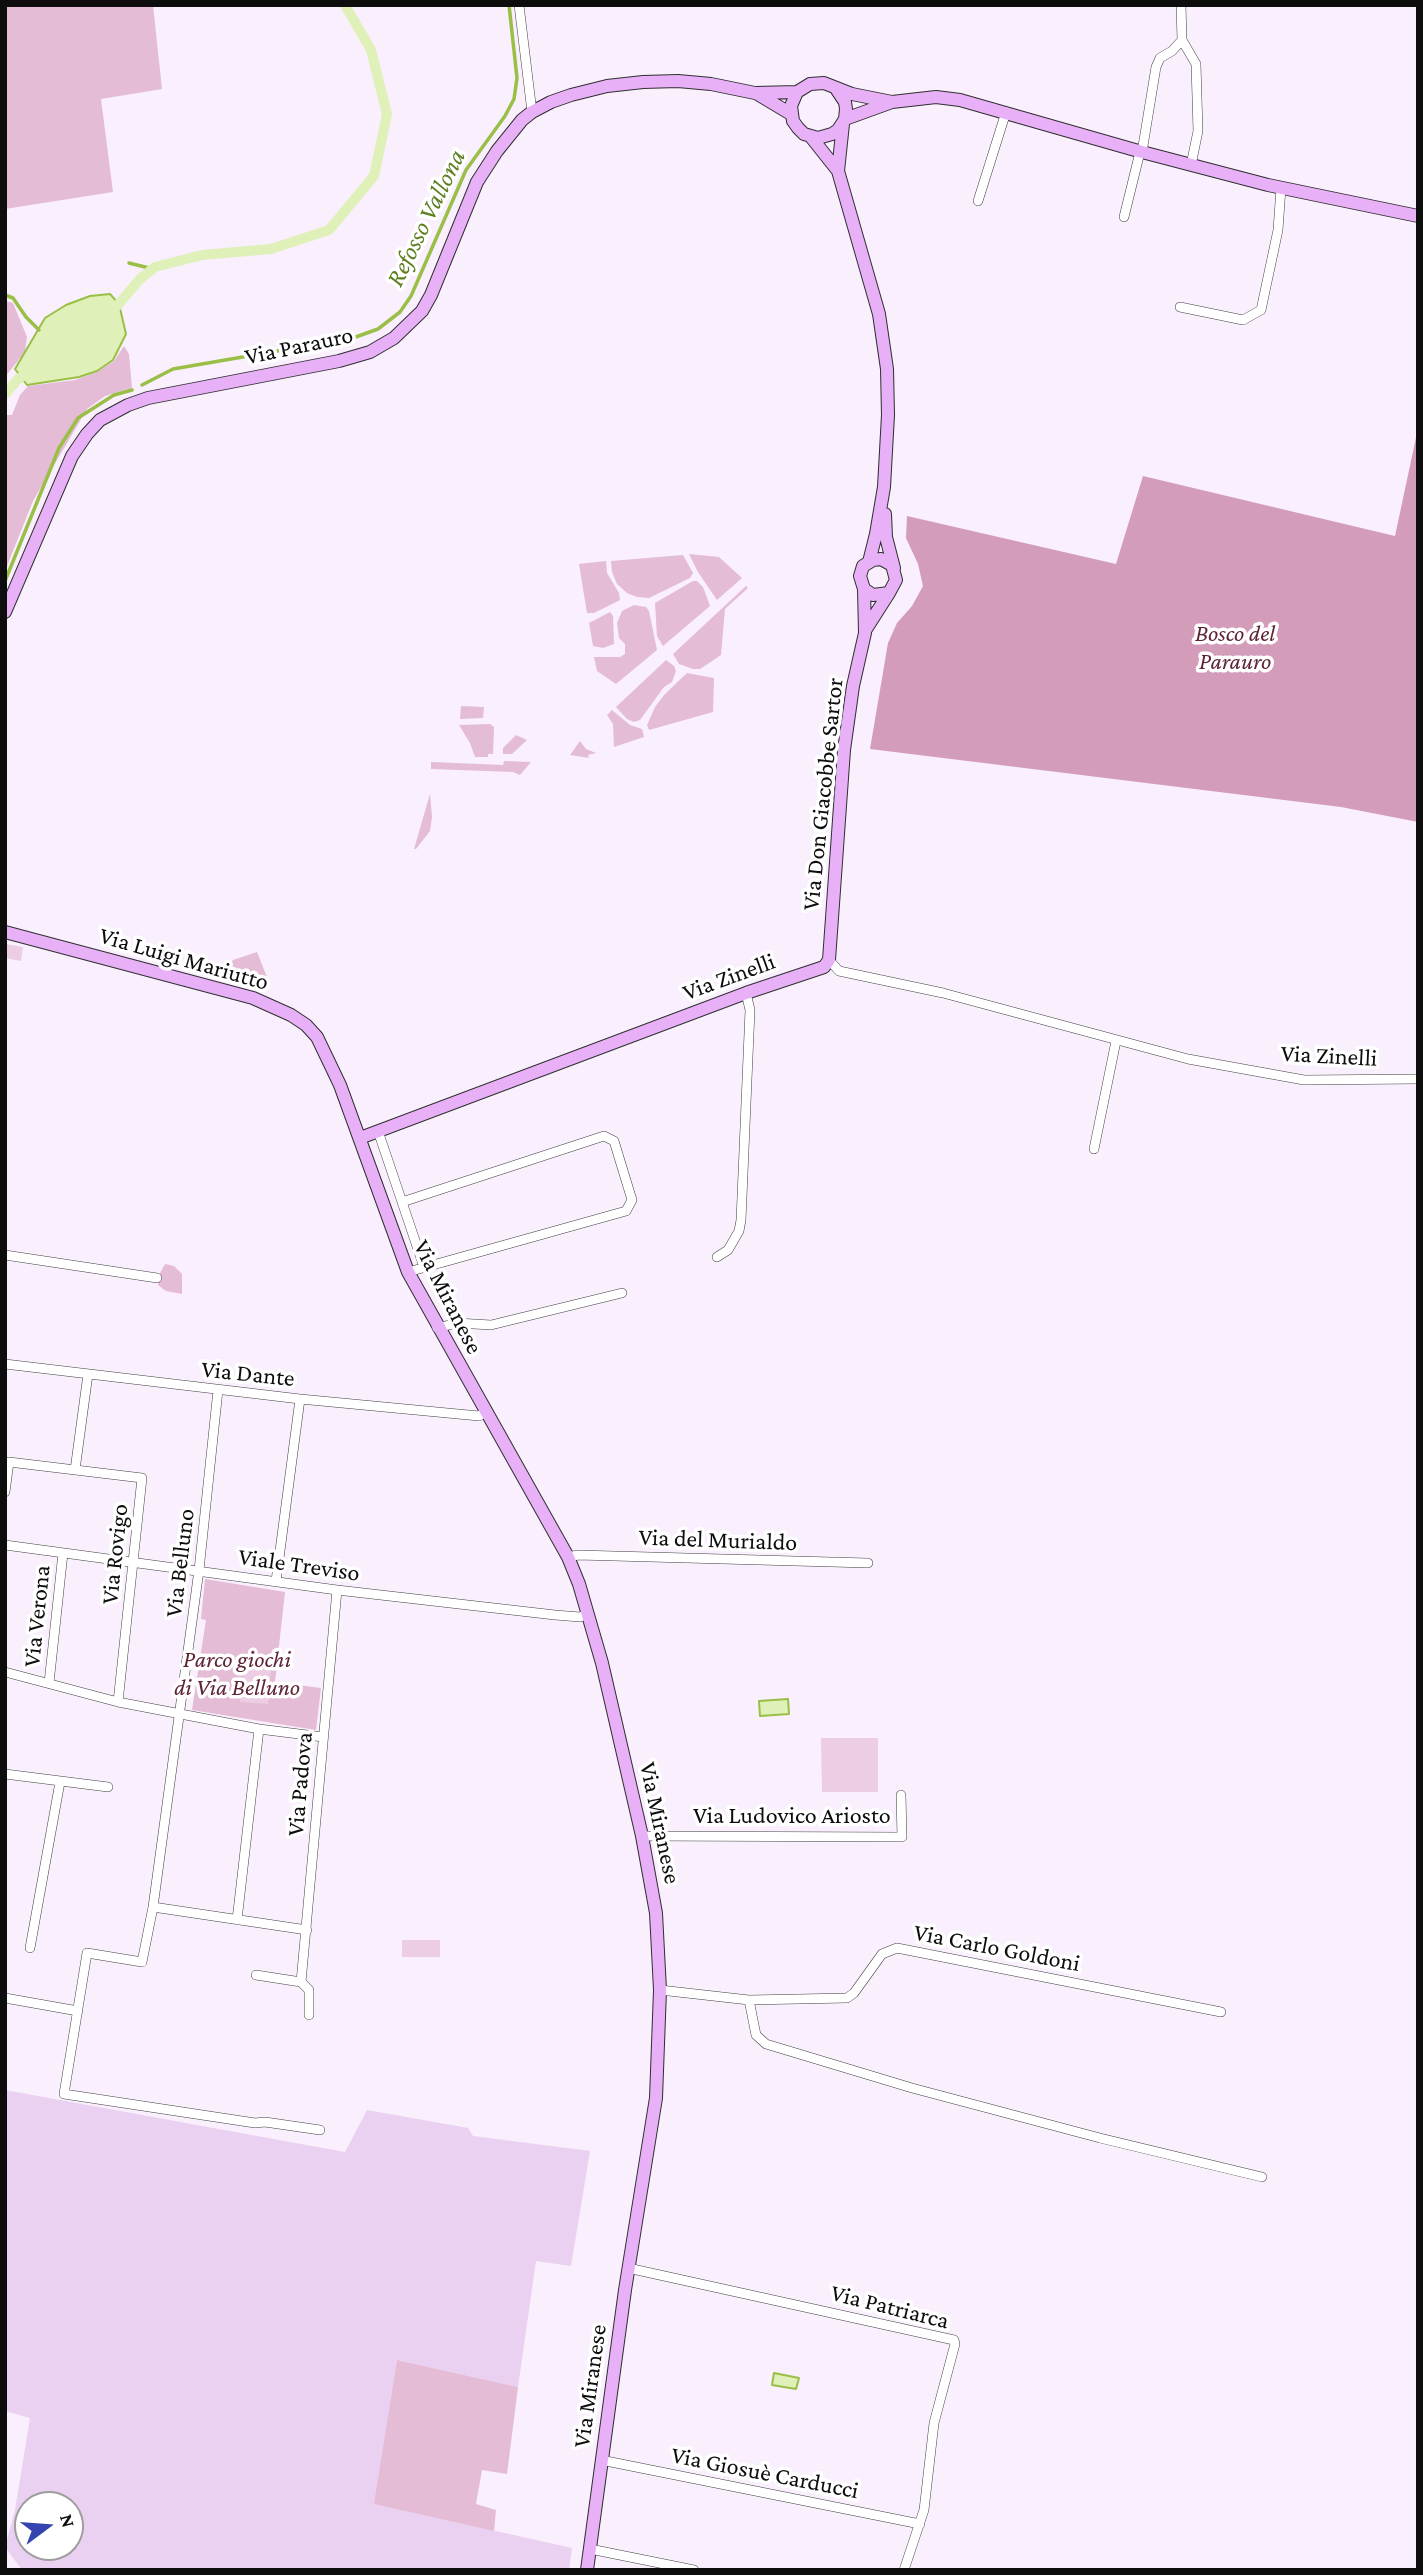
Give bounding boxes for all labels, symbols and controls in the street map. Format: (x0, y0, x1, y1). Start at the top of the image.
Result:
water label: Refosso Vallona (379, 144, 473, 292)
street label: Via Parauro (242, 320, 356, 372)
park label: Bosco del Parauro (1195, 620, 1275, 676)
street label: Via Don Giacobbe Sartor (796, 676, 850, 912)
street label: Via Luigi Mariutto (96, 921, 272, 997)
street label: Via Zinelli (679, 947, 779, 1007)
street label: Via Zinelli (1280, 1039, 1378, 1073)
street label: Via Miranese (407, 1235, 489, 1359)
street label: Via Dante (200, 1355, 296, 1393)
street label: Via Rovigo (95, 1502, 135, 1606)
street label: Via Belluno (159, 1507, 201, 1619)
street label: Via del Murialdo (638, 1523, 798, 1557)
street label: Viale Treviso (236, 1542, 362, 1588)
street label: Via Verona (17, 1564, 57, 1668)
park label: Parco giochi di Via Belluno (174, 1646, 300, 1702)
street label: Via Padova (281, 1731, 319, 1837)
street label: Via Miranese (633, 1759, 687, 1887)
street label: Via Ludovico Ariosto (693, 1802, 891, 1830)
street label: Via Carlo Goldoni (912, 1918, 1082, 1978)
street label: Via Patriarca (828, 2278, 952, 2336)
street label: Via Miranese (567, 2323, 613, 2449)
street label: Via Giosuè Carducci (669, 2441, 861, 2505)
north arrow (14, 2491, 84, 2561)
text: N (56, 2511, 80, 2530)

